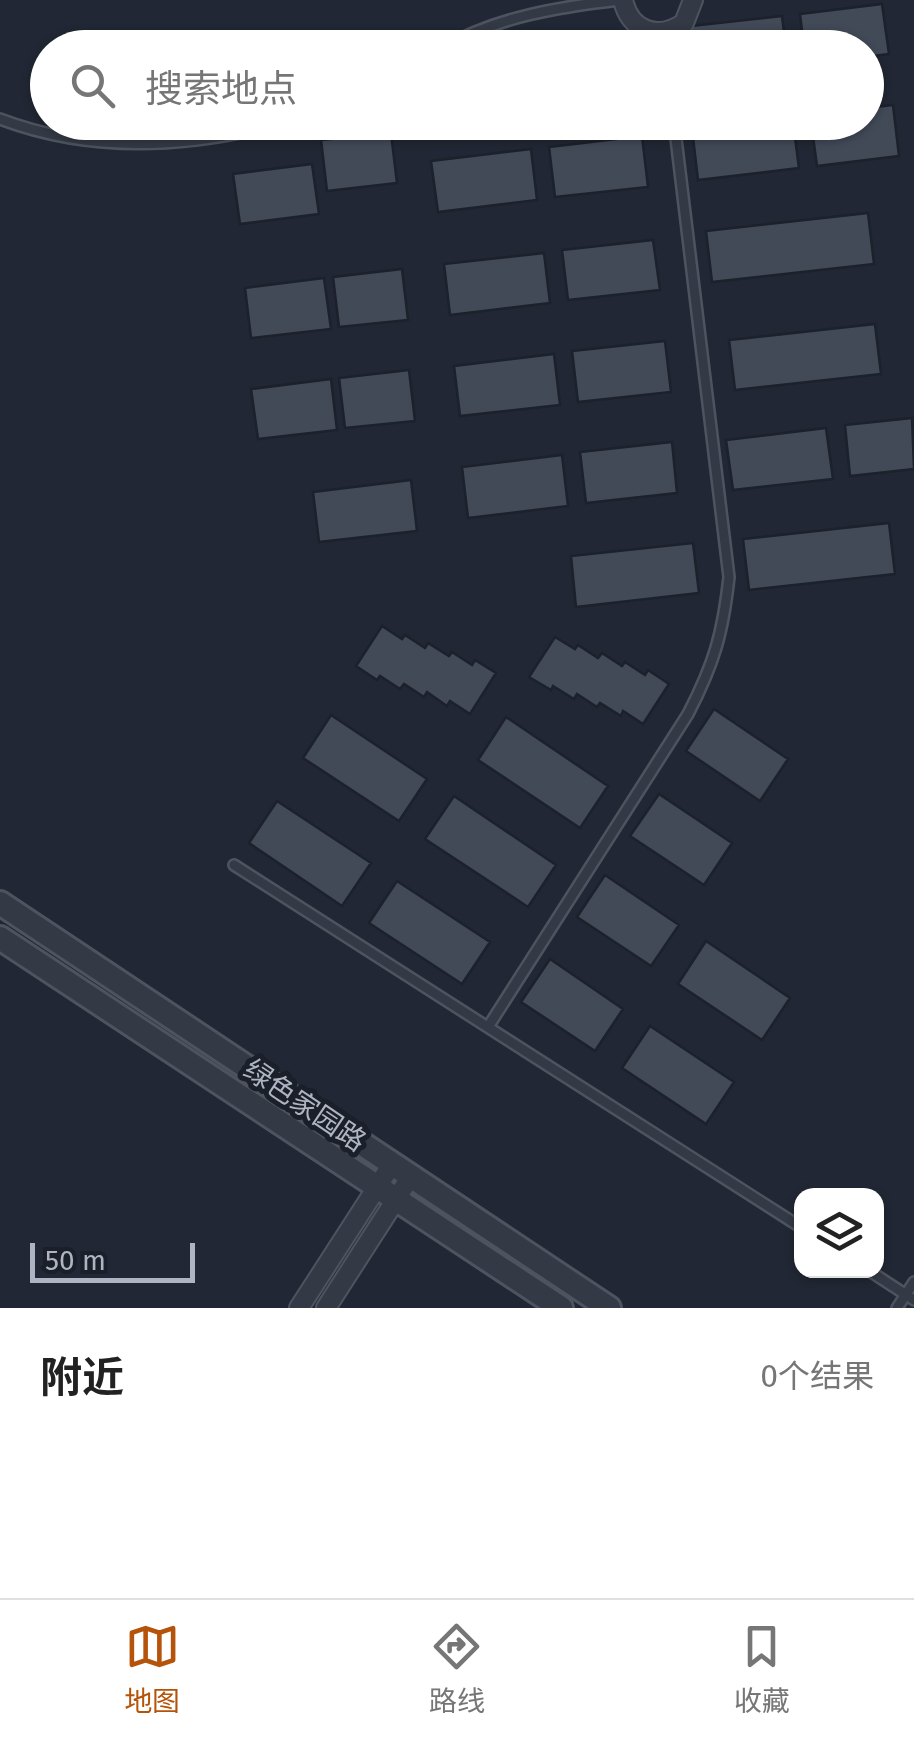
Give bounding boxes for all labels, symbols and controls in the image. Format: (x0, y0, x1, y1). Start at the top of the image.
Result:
search box (30, 30, 884, 140)
icon: search (65, 58, 120, 113)
text: 搜索地点 (145, 66, 297, 112)
street label: 绿色家园路 (237, 1053, 372, 1158)
map controls (794, 1188, 884, 1278)
button: layers (794, 1188, 884, 1278)
scale bar (30, 1238, 195, 1282)
text: 50 m (45, 1244, 106, 1277)
text: 附近 (40, 1353, 124, 1403)
text: 0个结果 (760, 1357, 874, 1395)
tab: 地图 (124, 1619, 180, 1719)
tab: 路线 (429, 1619, 485, 1719)
tab: 收藏 (734, 1619, 790, 1719)

